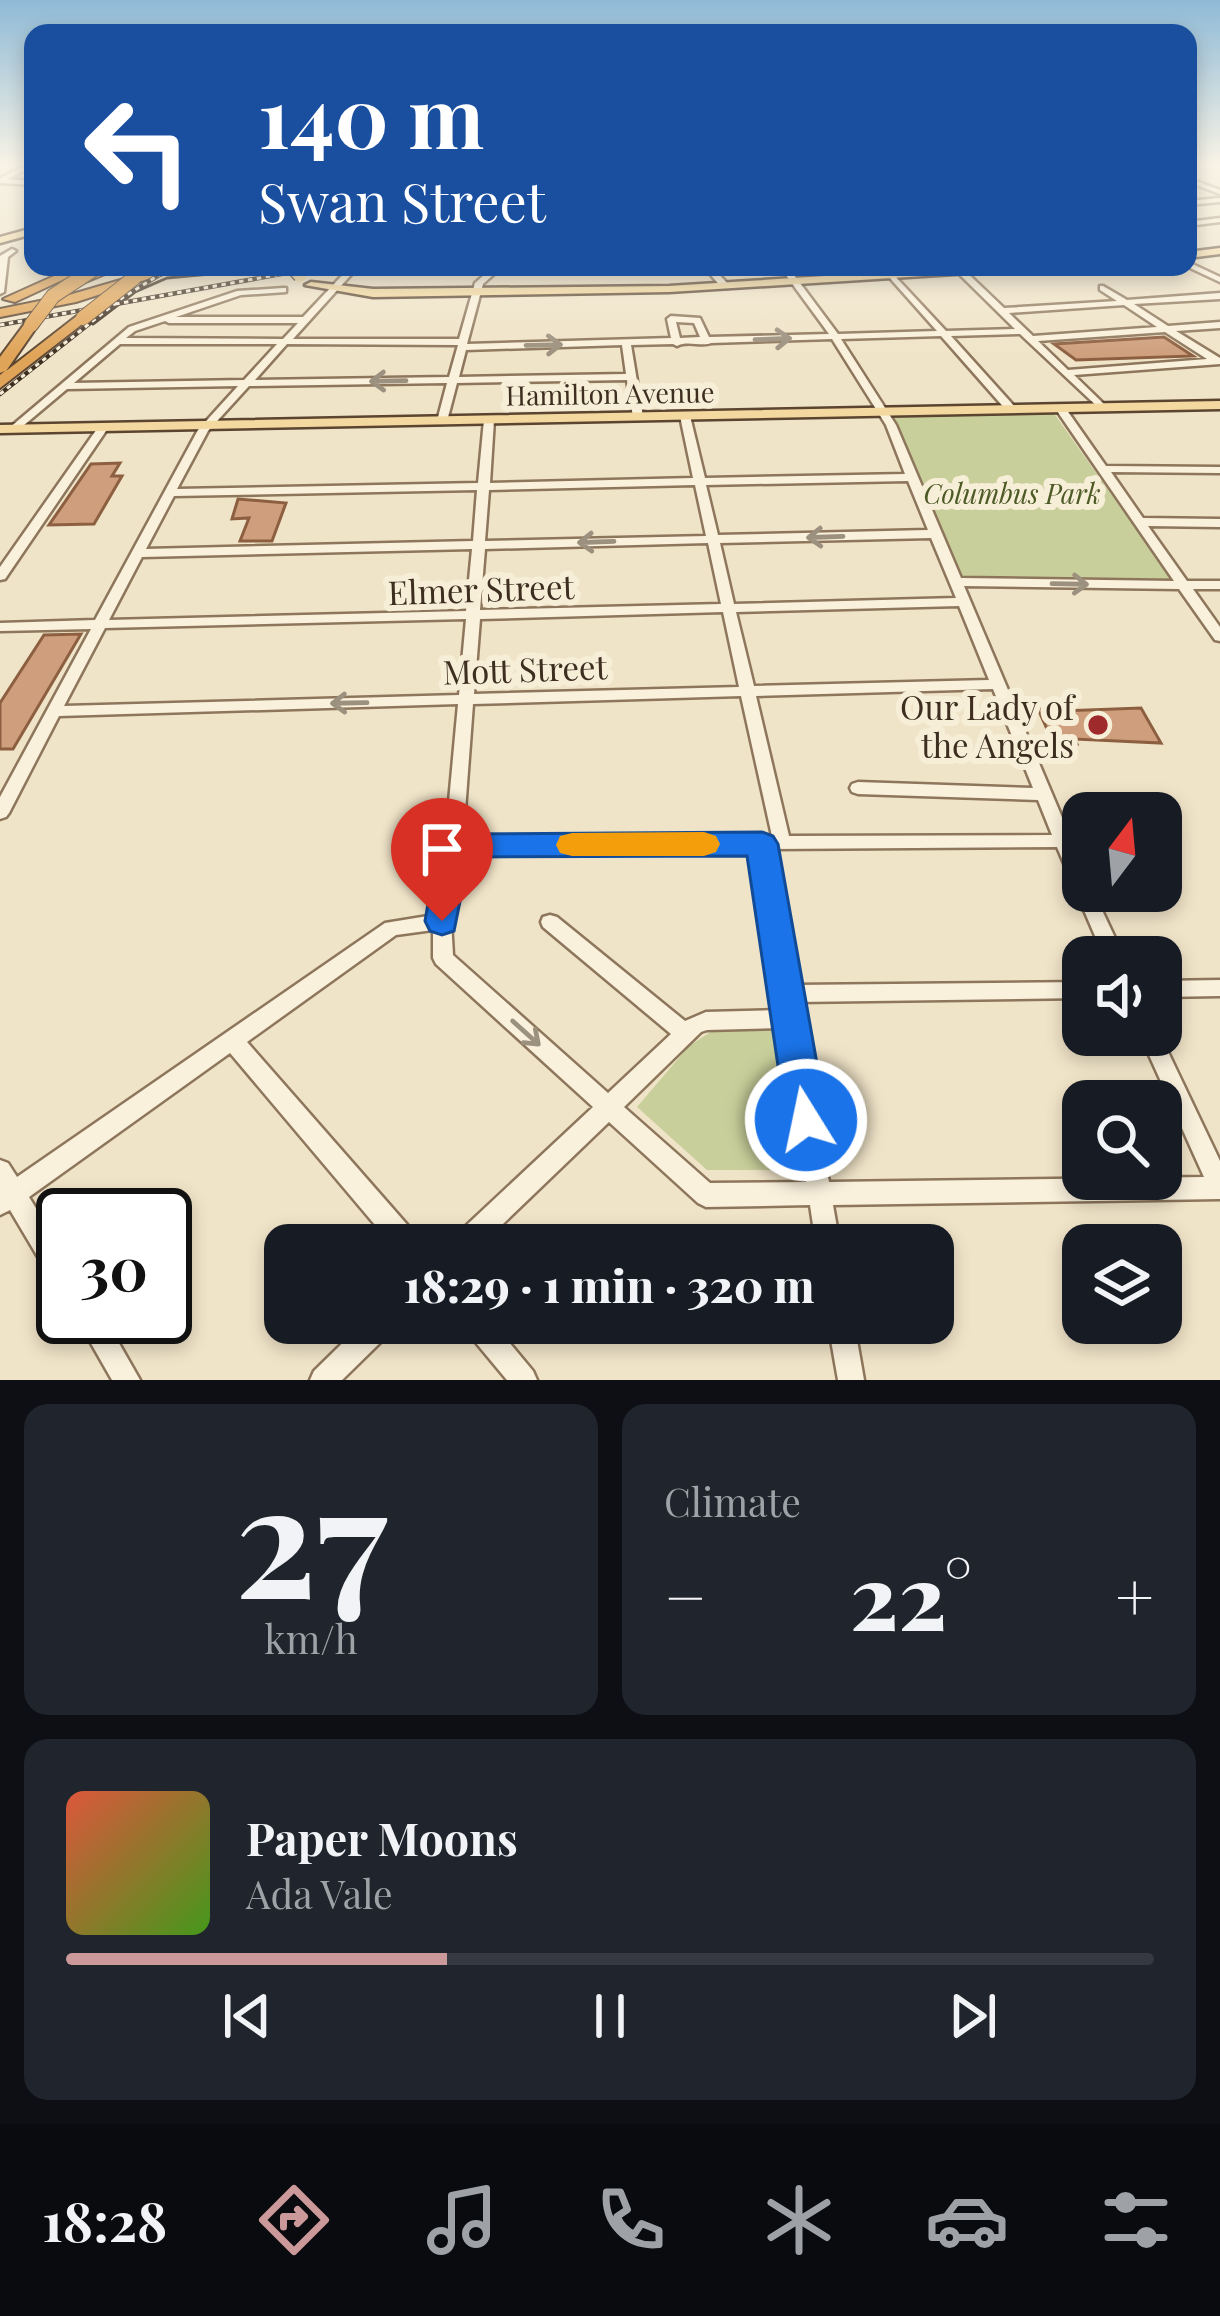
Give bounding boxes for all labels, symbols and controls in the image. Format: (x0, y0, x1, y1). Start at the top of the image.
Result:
text: 140 m (258, 58, 484, 170)
icon: left (60, 72, 216, 228)
text: Swan Street (258, 165, 546, 237)
one-way arrow (753, 328, 792, 351)
one-way arrow (524, 334, 563, 357)
one-way arrow (369, 369, 408, 392)
street label: Hamilton Avenue (505, 373, 715, 413)
park label: Columbus Park (923, 475, 1101, 511)
one-way arrow (806, 525, 845, 548)
one-way arrow (577, 531, 616, 554)
street label: Elmer Street (387, 563, 576, 613)
one-way arrow (1050, 572, 1089, 595)
street label: Mott Street (442, 643, 609, 693)
place label: Our Lady of the Angels (900, 684, 1076, 766)
one-way arrow (330, 691, 369, 714)
marker: Our Lady of the Angels (1085, 712, 1111, 738)
north arrow (1062, 792, 1182, 912)
map controls (1062, 792, 1182, 1344)
pin (391, 798, 493, 921)
icon: arrive (409, 816, 475, 882)
button: sound (1062, 936, 1182, 1056)
one-way arrow (510, 1019, 541, 1046)
position arrow (743, 1057, 869, 1183)
button: search (1062, 1080, 1182, 1200)
speed limit sign: 30 (36, 1188, 192, 1344)
button: layers (1062, 1224, 1182, 1344)
text: 18:29 · 1 min · 320 m (403, 1254, 815, 1314)
text: 27 (235, 1430, 387, 1638)
text: Climate (664, 1475, 801, 1527)
text: 22° (850, 1534, 972, 1654)
text: − (664, 1551, 707, 1639)
text: + (1115, 1551, 1154, 1639)
text: km/h (264, 1612, 358, 1664)
text: Paper Moons (246, 1807, 518, 1867)
text: Ada Vale (246, 1867, 393, 1919)
icon: previous (214, 1983, 280, 2049)
icon: pause (577, 1983, 643, 2049)
icon: next (940, 1983, 1006, 2049)
icon: directions (252, 2178, 336, 2262)
icon: music (420, 2178, 504, 2262)
icon: phone (589, 2178, 673, 2262)
icon: climate (757, 2178, 841, 2262)
icon: car (925, 2178, 1009, 2262)
icon: filters (1094, 2178, 1178, 2262)
text: 18:28 (42, 2184, 167, 2256)

